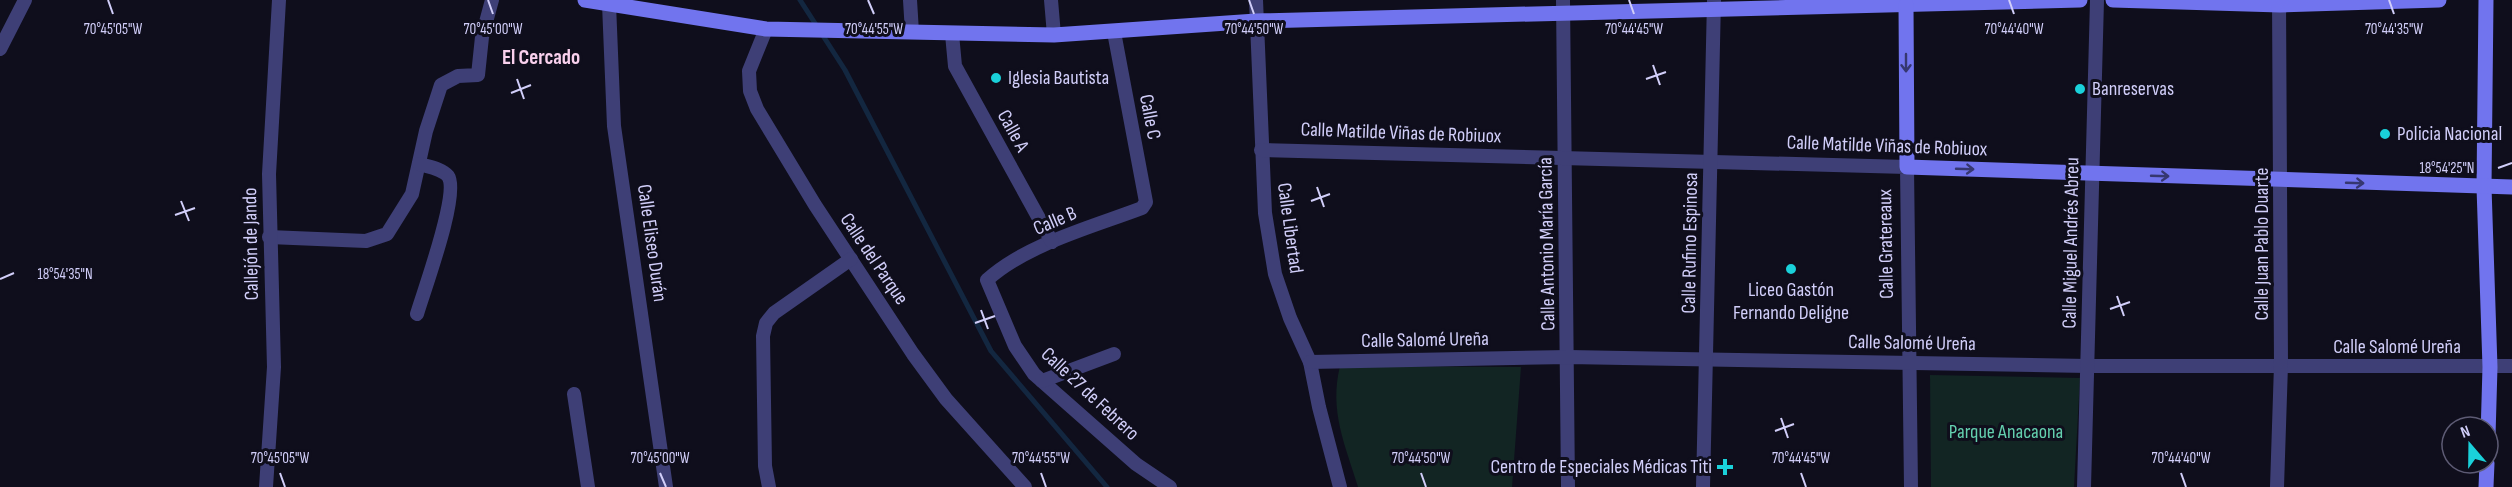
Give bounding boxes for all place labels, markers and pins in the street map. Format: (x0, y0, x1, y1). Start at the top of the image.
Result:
place label: Iglesia Bautista (1008, 66, 1109, 90)
marker: Iglesia Bautista (989, 71, 1003, 85)
place label: Banreservas (2092, 77, 2174, 101)
marker: Banreservas (2073, 82, 2087, 96)
place label: Policia Nacional (2397, 122, 2502, 146)
marker: Policia Nacional (2378, 127, 2392, 141)
marker: Liceo Gastón Fernando Deligne (1784, 262, 1798, 276)
place label: Liceo Gastón Fernando Deligne (1733, 278, 1849, 325)
place label: Centro de Especiales Médicas Titi (1490, 455, 1712, 479)
marker: Centro de Especiales Médicas Titi (1716, 458, 1734, 476)

